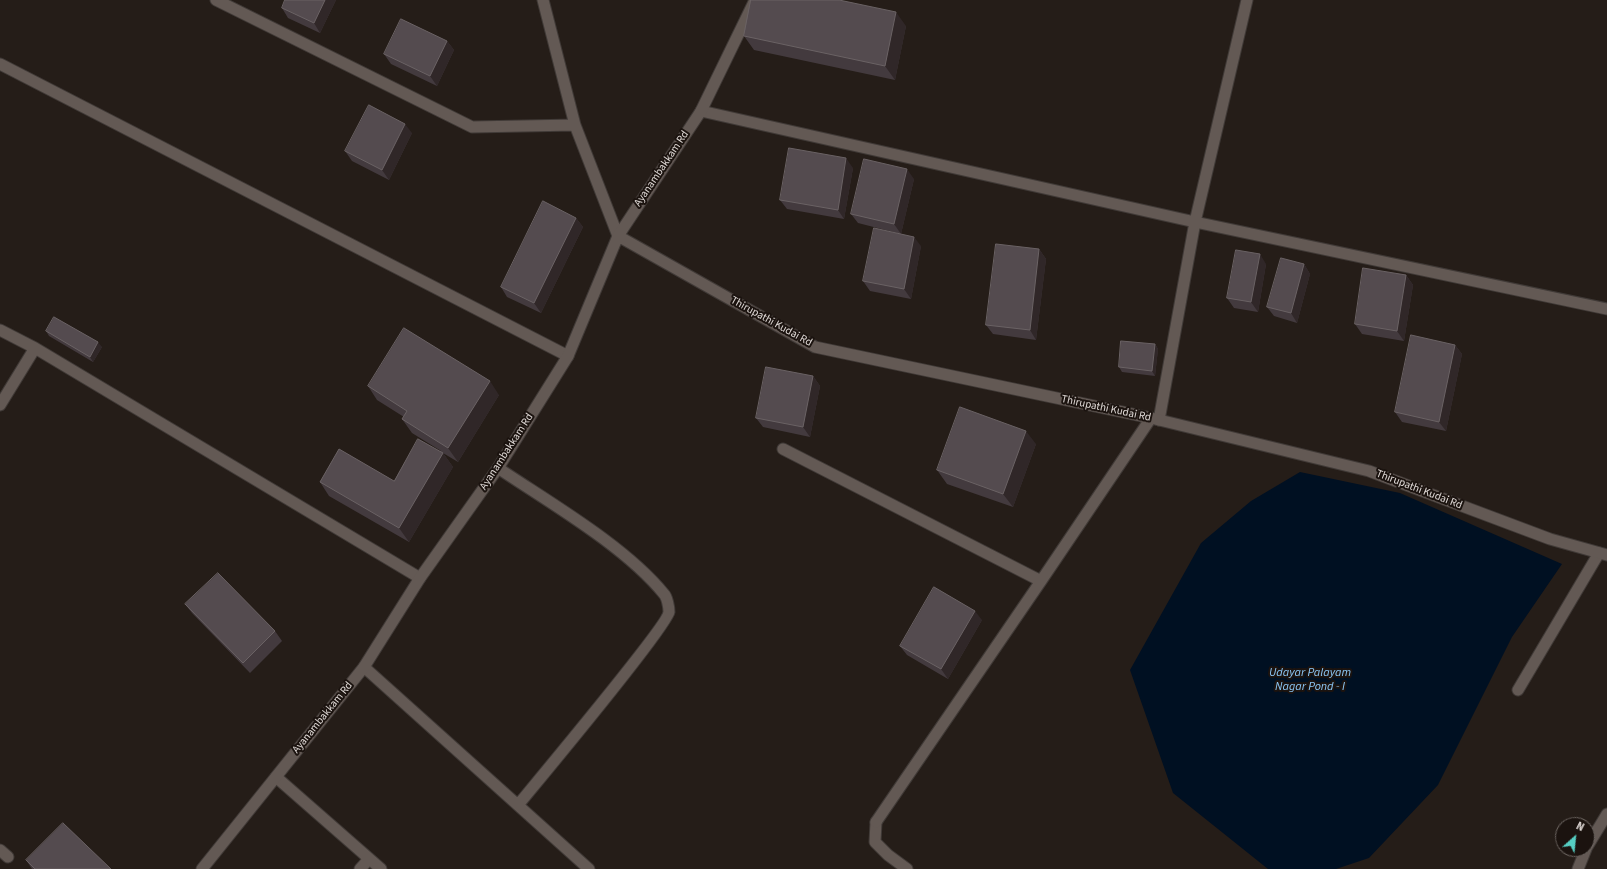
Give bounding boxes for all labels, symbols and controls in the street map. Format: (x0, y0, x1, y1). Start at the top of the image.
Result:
street label: Ayanambakkam Rd (632, 129, 692, 209)
street label: Thirupathi Kudai Rd (728, 294, 814, 350)
street label: Thirupathi Kudai Rd (1060, 393, 1152, 425)
street label: Ayanambakkam Rd (477, 411, 537, 493)
street label: Thirupathi Kudai Rd (1374, 467, 1464, 513)
water label: Udayar Palayam Nagar Pond - I (1269, 666, 1351, 694)
street label: Ayanambakkam Rd (290, 679, 356, 757)
north arrow (1555, 817, 1595, 857)
text: N (1574, 818, 1587, 835)

